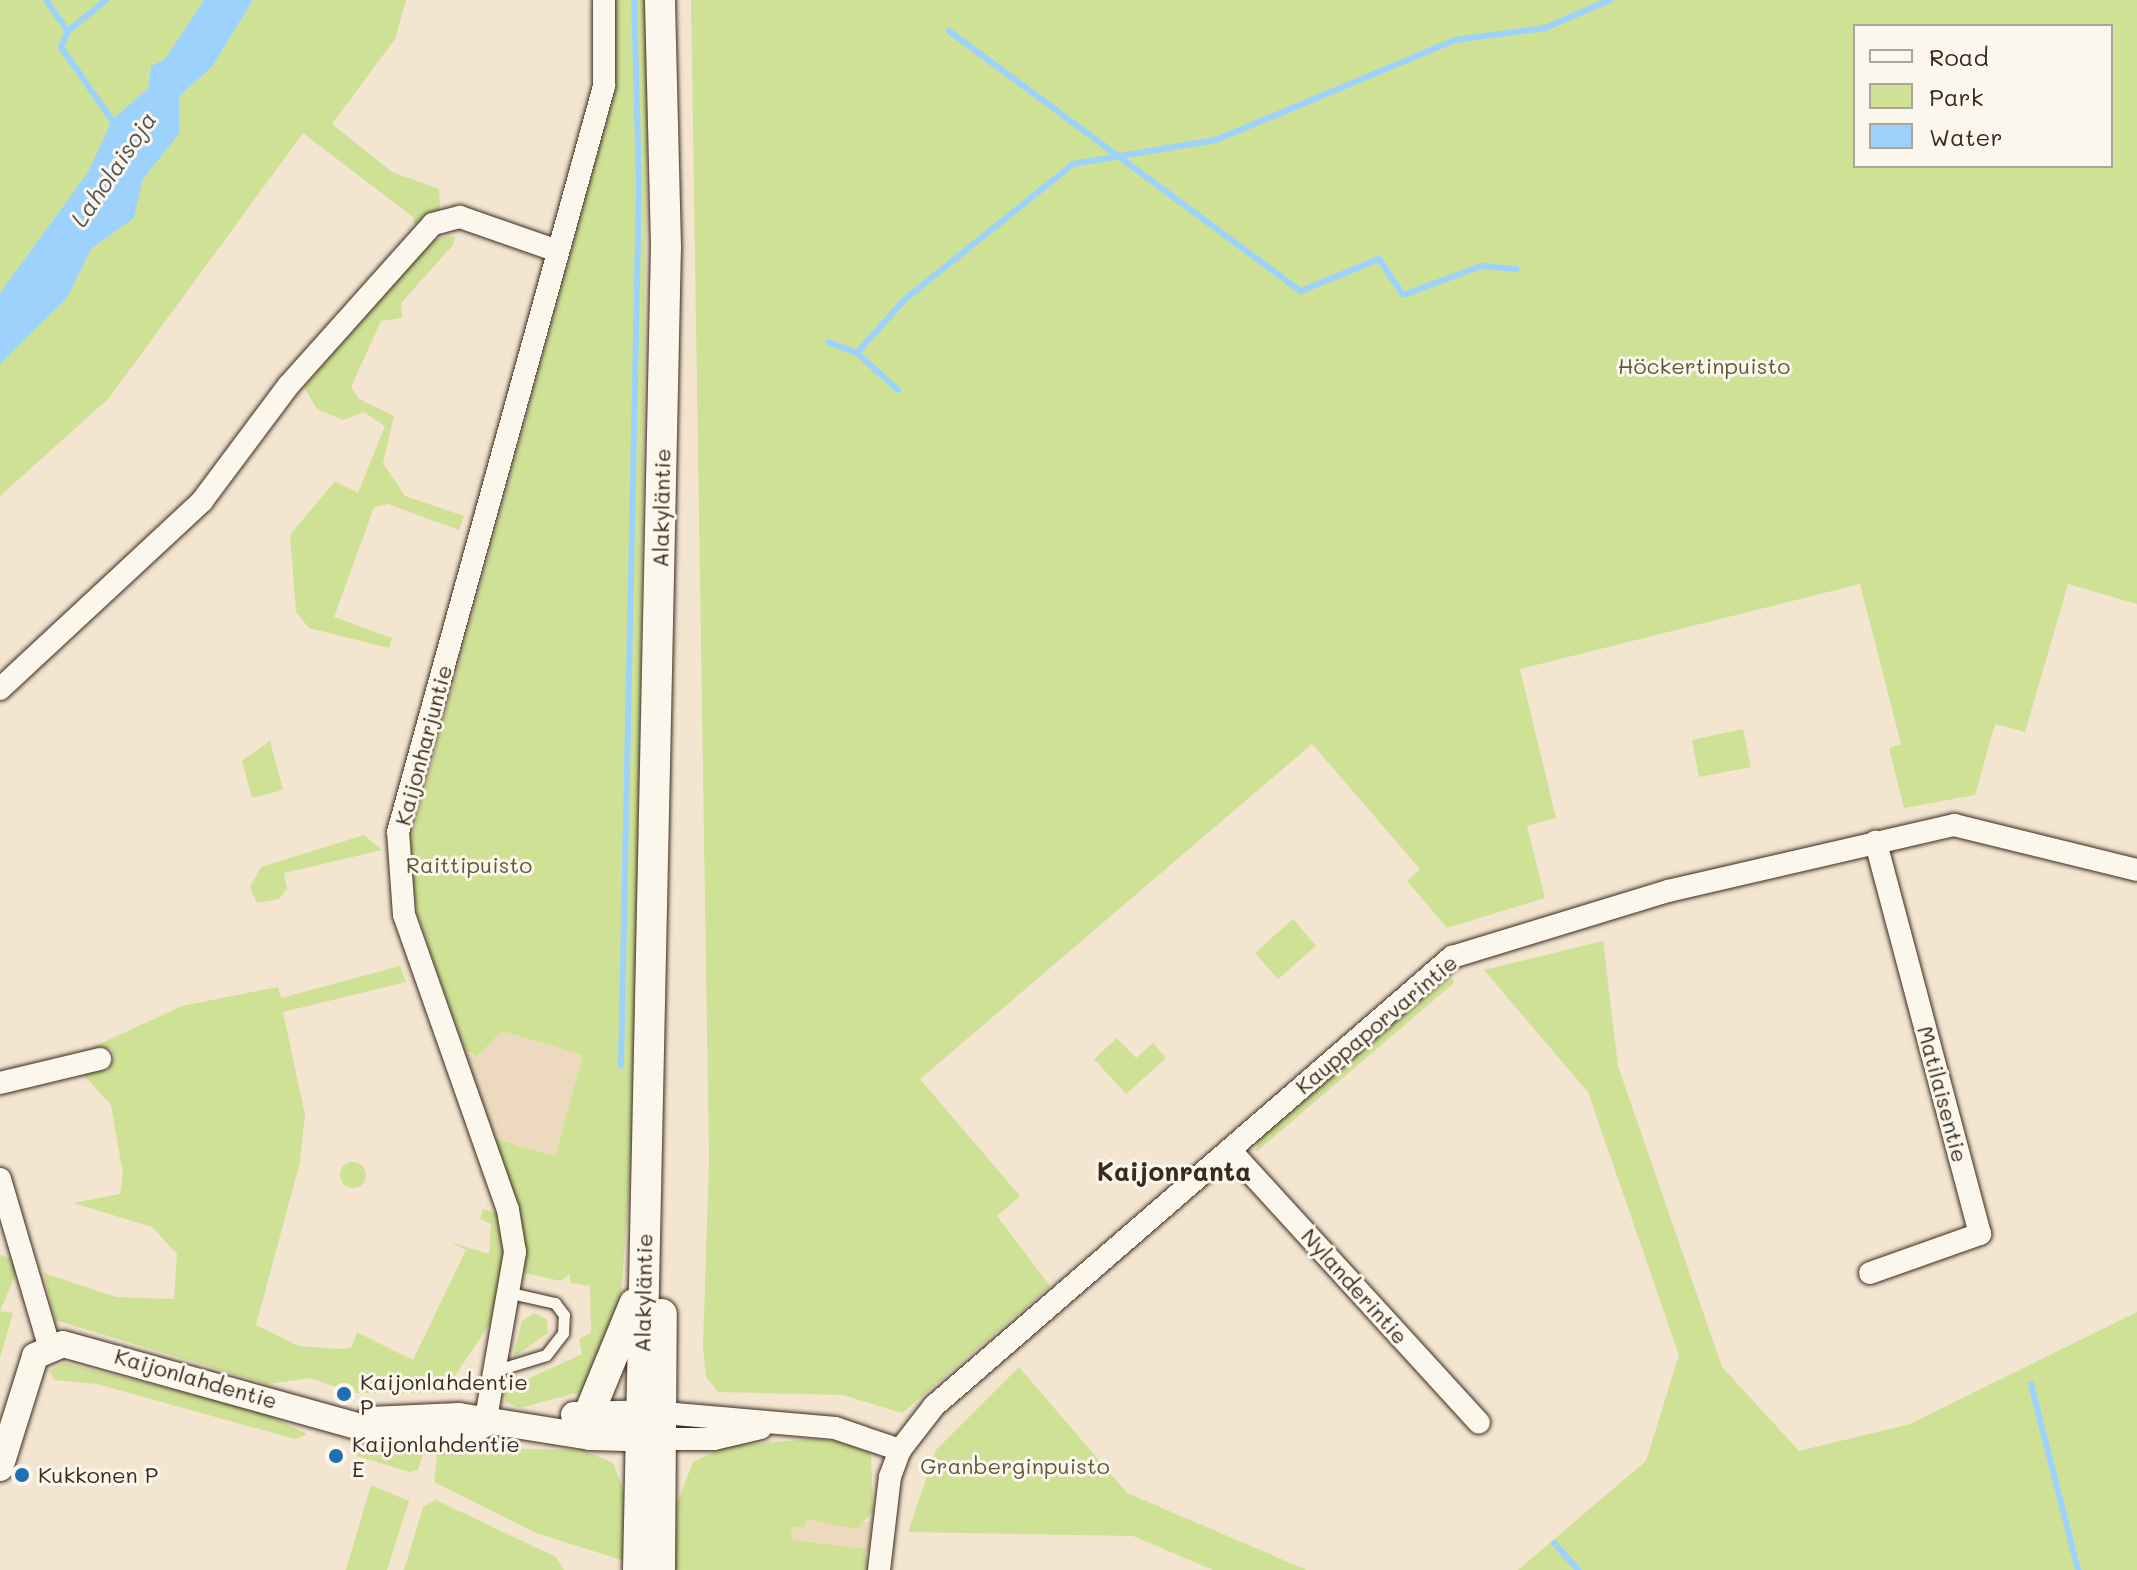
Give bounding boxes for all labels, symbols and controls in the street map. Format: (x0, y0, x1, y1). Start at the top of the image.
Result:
legend (1853, 24, 2113, 168)
text: Road (1929, 41, 1989, 72)
text: Park (1929, 81, 1983, 112)
water label: Laholaisoja (64, 106, 162, 232)
text: Water (1929, 121, 2003, 152)
park label: Höckertinpuisto (1618, 353, 1790, 379)
street label: Alakyläntie (647, 448, 675, 568)
street label: Kaijonharjuntie (389, 662, 457, 828)
park label: Raittipuisto (406, 852, 532, 878)
street label: Kauppaporvarintie (1290, 949, 1462, 1099)
street label: Matilaisentie (1912, 1023, 1974, 1165)
district label: Kaijonranta (1097, 1156, 1251, 1188)
street label: Nylanderintie (1296, 1223, 1414, 1349)
street label: Alakyläntie (629, 1233, 657, 1353)
street label: Kaijonlahdentie (112, 1342, 280, 1414)
place label: Kaijonlahdentie P (360, 1368, 528, 1420)
marker: Kaijonlahdentie P (335, 1385, 353, 1403)
place label: Kaijonlahdentie E (352, 1430, 520, 1482)
marker: Kaijonlahdentie E (327, 1447, 345, 1465)
park label: Granberginpuisto (920, 1453, 1110, 1479)
place label: Kukkonen P (38, 1462, 158, 1488)
marker: Kukkonen P (13, 1466, 31, 1484)

